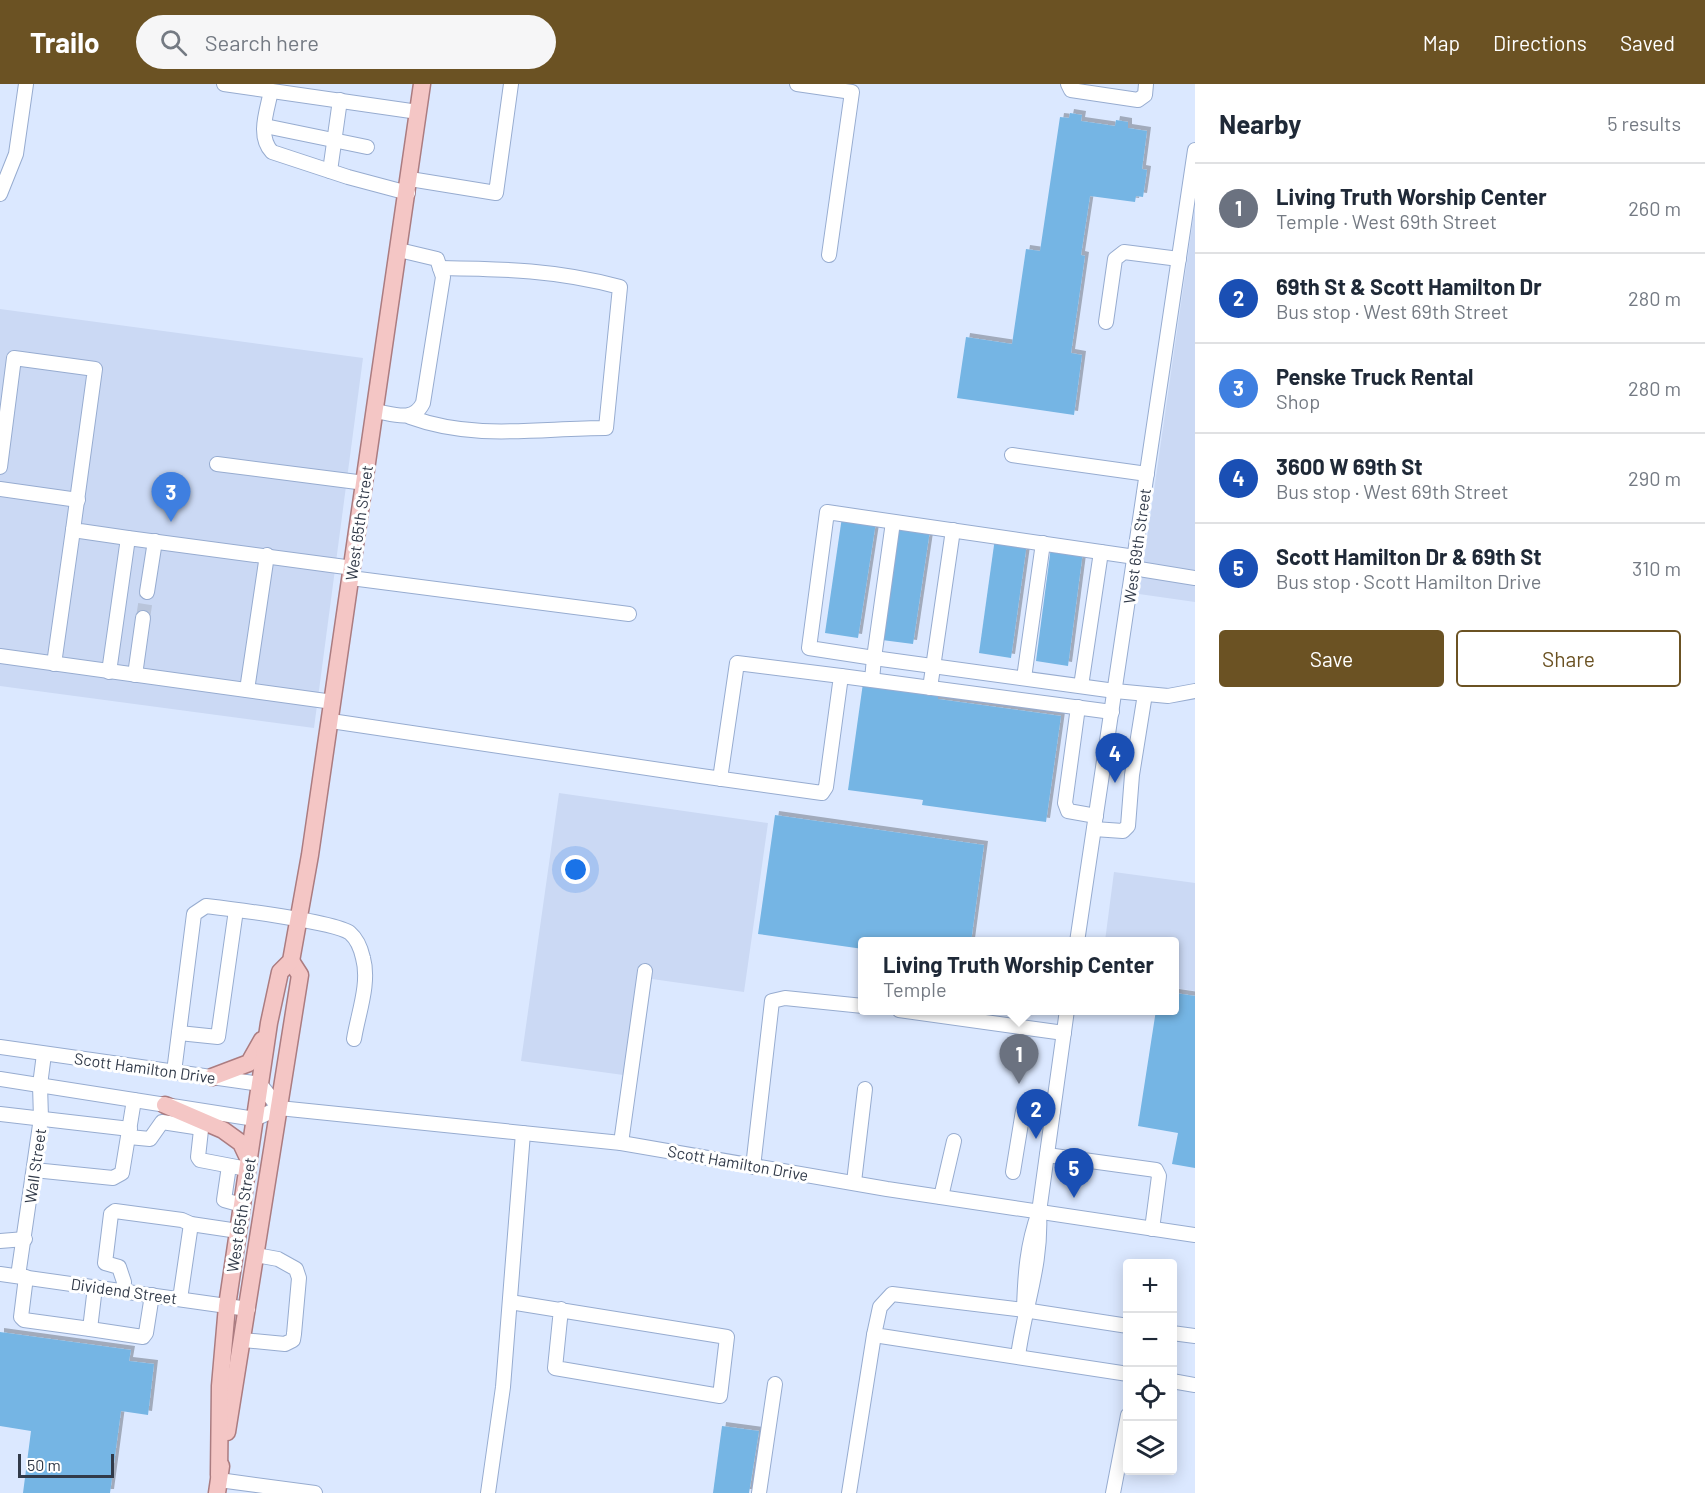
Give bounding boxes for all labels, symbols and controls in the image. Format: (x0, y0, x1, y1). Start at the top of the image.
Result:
search box (136, 15, 556, 69)
text: Trailo (30, 25, 100, 59)
icon: search (157, 26, 190, 59)
text: Search here (205, 29, 319, 55)
text: Map (1423, 30, 1460, 55)
text: Directions (1493, 30, 1587, 55)
text: Saved (1620, 30, 1675, 55)
text: Nearby (1219, 108, 1301, 139)
text: 5 results (1607, 111, 1681, 135)
text: Living Truth Worship Center (1276, 183, 1547, 209)
text: 1 (1235, 196, 1242, 220)
text: 260 m (1628, 196, 1681, 220)
text: Temple · West 69th Street (1276, 209, 1497, 233)
text: 69th St & Scott Hamilton Dr (1276, 273, 1542, 299)
text: 2 (1233, 286, 1244, 310)
text: 280 m (1628, 286, 1681, 310)
text: Bus stop · West 69th Street (1276, 299, 1509, 323)
text: Penske Truck Rental (1276, 363, 1473, 389)
text: 3 (1233, 376, 1244, 400)
text: 280 m (1628, 376, 1681, 400)
text: Shop (1276, 389, 1320, 413)
text: 3600 W 69th St (1276, 453, 1423, 479)
street label: West 65th Street (341, 464, 376, 582)
text: 4 (1232, 466, 1245, 490)
text: 290 m (1628, 466, 1681, 490)
pin: 3 (152, 472, 190, 522)
text: Bus stop · West 69th Street (1276, 479, 1509, 503)
street label: West 69th Street (1119, 487, 1154, 605)
text: Scott Hamilton Dr & 69th St (1276, 543, 1542, 569)
text: 5 (1233, 556, 1244, 580)
text: 310 m (1632, 556, 1681, 580)
text: Bus stop · Scott Hamilton Drive (1276, 569, 1541, 593)
button: Save (1219, 630, 1444, 687)
button: Share (1456, 630, 1681, 687)
pin: 4 (1096, 734, 1134, 783)
your location (561, 855, 590, 884)
popup (858, 937, 1179, 1015)
text: Living Truth Worship Center (883, 951, 1154, 977)
text: Temple (883, 977, 947, 1001)
pin: 1 (1000, 1034, 1038, 1084)
street label: Scott Hamilton Drive (73, 1048, 217, 1087)
pin: 2 (1016, 1090, 1056, 1139)
street label: Wall Street (20, 1127, 49, 1205)
street label: Scott Hamilton Drive (666, 1141, 810, 1184)
pin: 5 (1054, 1148, 1094, 1198)
street label: West 65th Street (222, 1156, 259, 1274)
map controls (1123, 1259, 1177, 1475)
button: + (1123, 1259, 1177, 1313)
street label: Dividend Street (70, 1274, 178, 1307)
button: − (1123, 1313, 1177, 1367)
button: locate (1123, 1367, 1177, 1421)
button: layers (1123, 1421, 1177, 1475)
scale bar (18, 1451, 114, 1478)
text: 50 m (27, 1455, 61, 1474)

